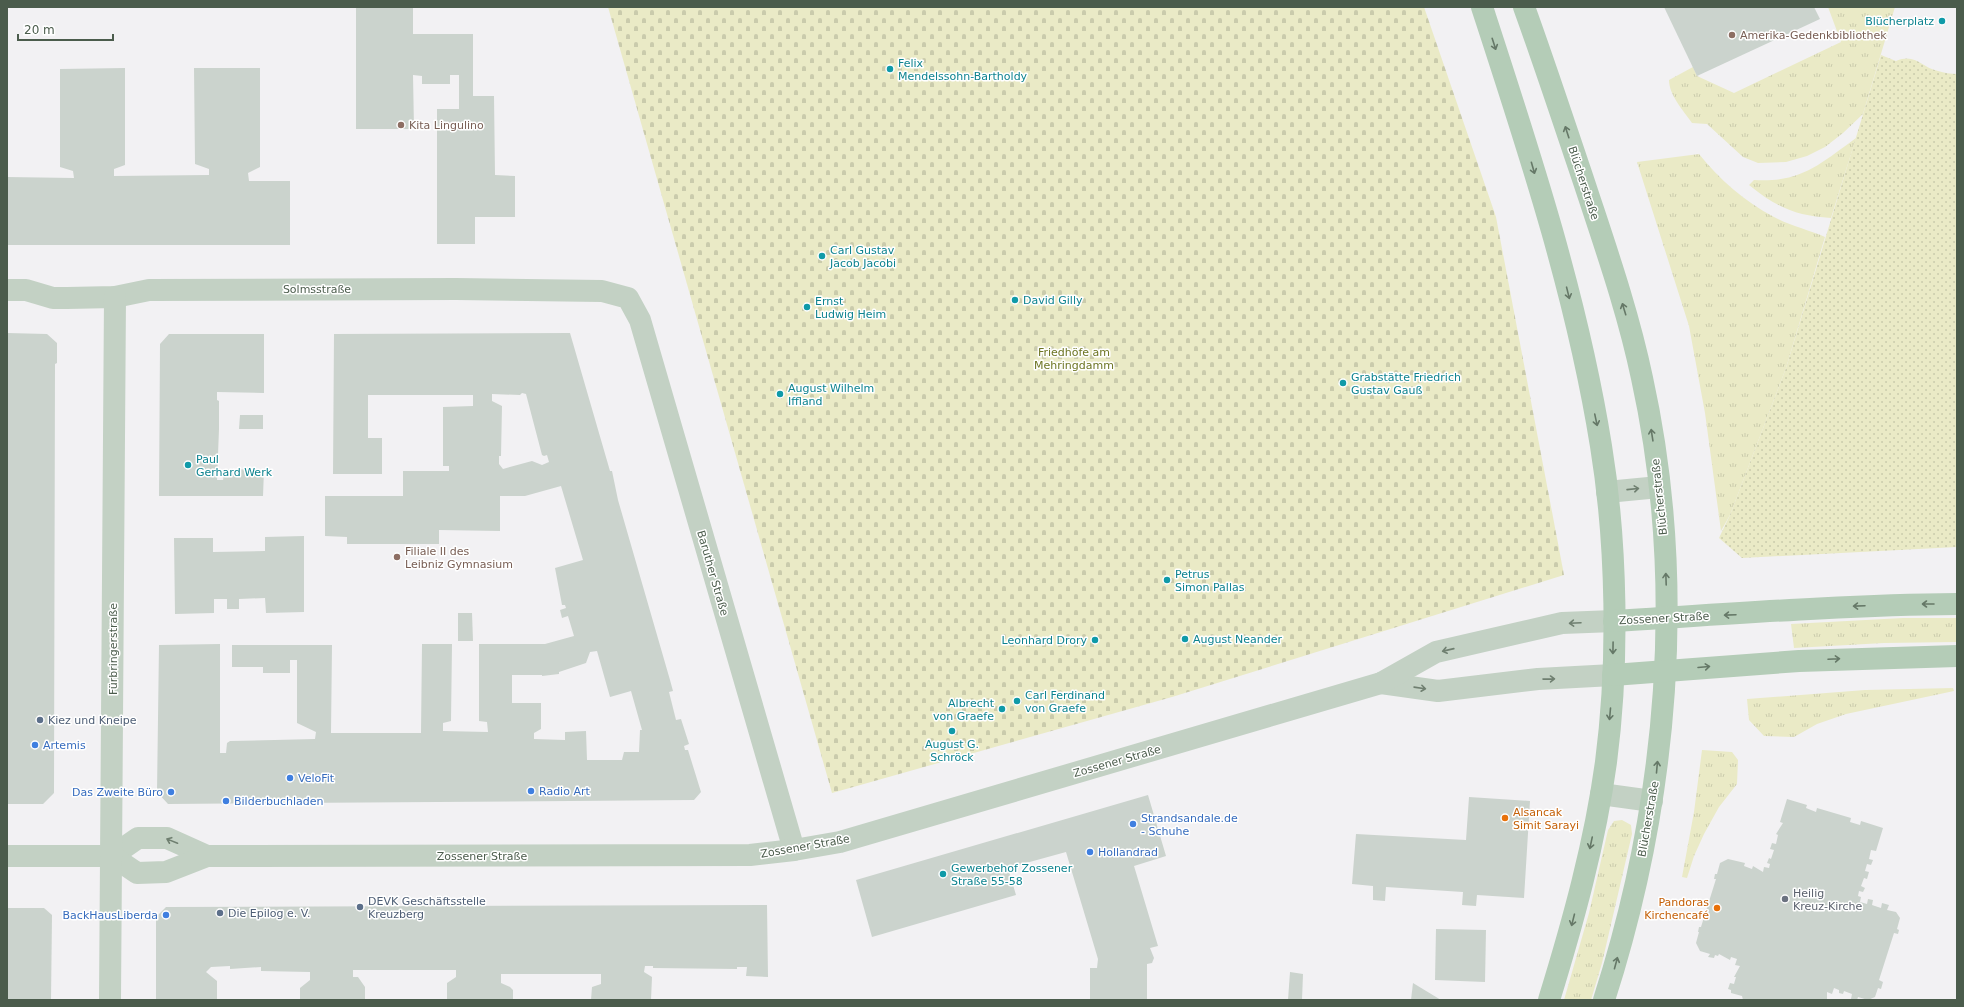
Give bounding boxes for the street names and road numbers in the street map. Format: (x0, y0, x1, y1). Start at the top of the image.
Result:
street label: Blücherstraße (1565, 145, 1602, 222)
street label: Solmsstraße (283, 283, 351, 296)
street label: Blücherstraße (1649, 458, 1670, 536)
street label: Baruther Straße (694, 529, 731, 617)
street label: Fürbringerstraße (107, 603, 120, 695)
street label: Zossener Straße (1618, 610, 1710, 627)
street label: Zossener Straße (1072, 743, 1163, 780)
street label: Blücherstraße (1635, 780, 1662, 858)
street label: Zossener Straße (759, 832, 851, 861)
street label: Zossener Straße (437, 850, 527, 863)

